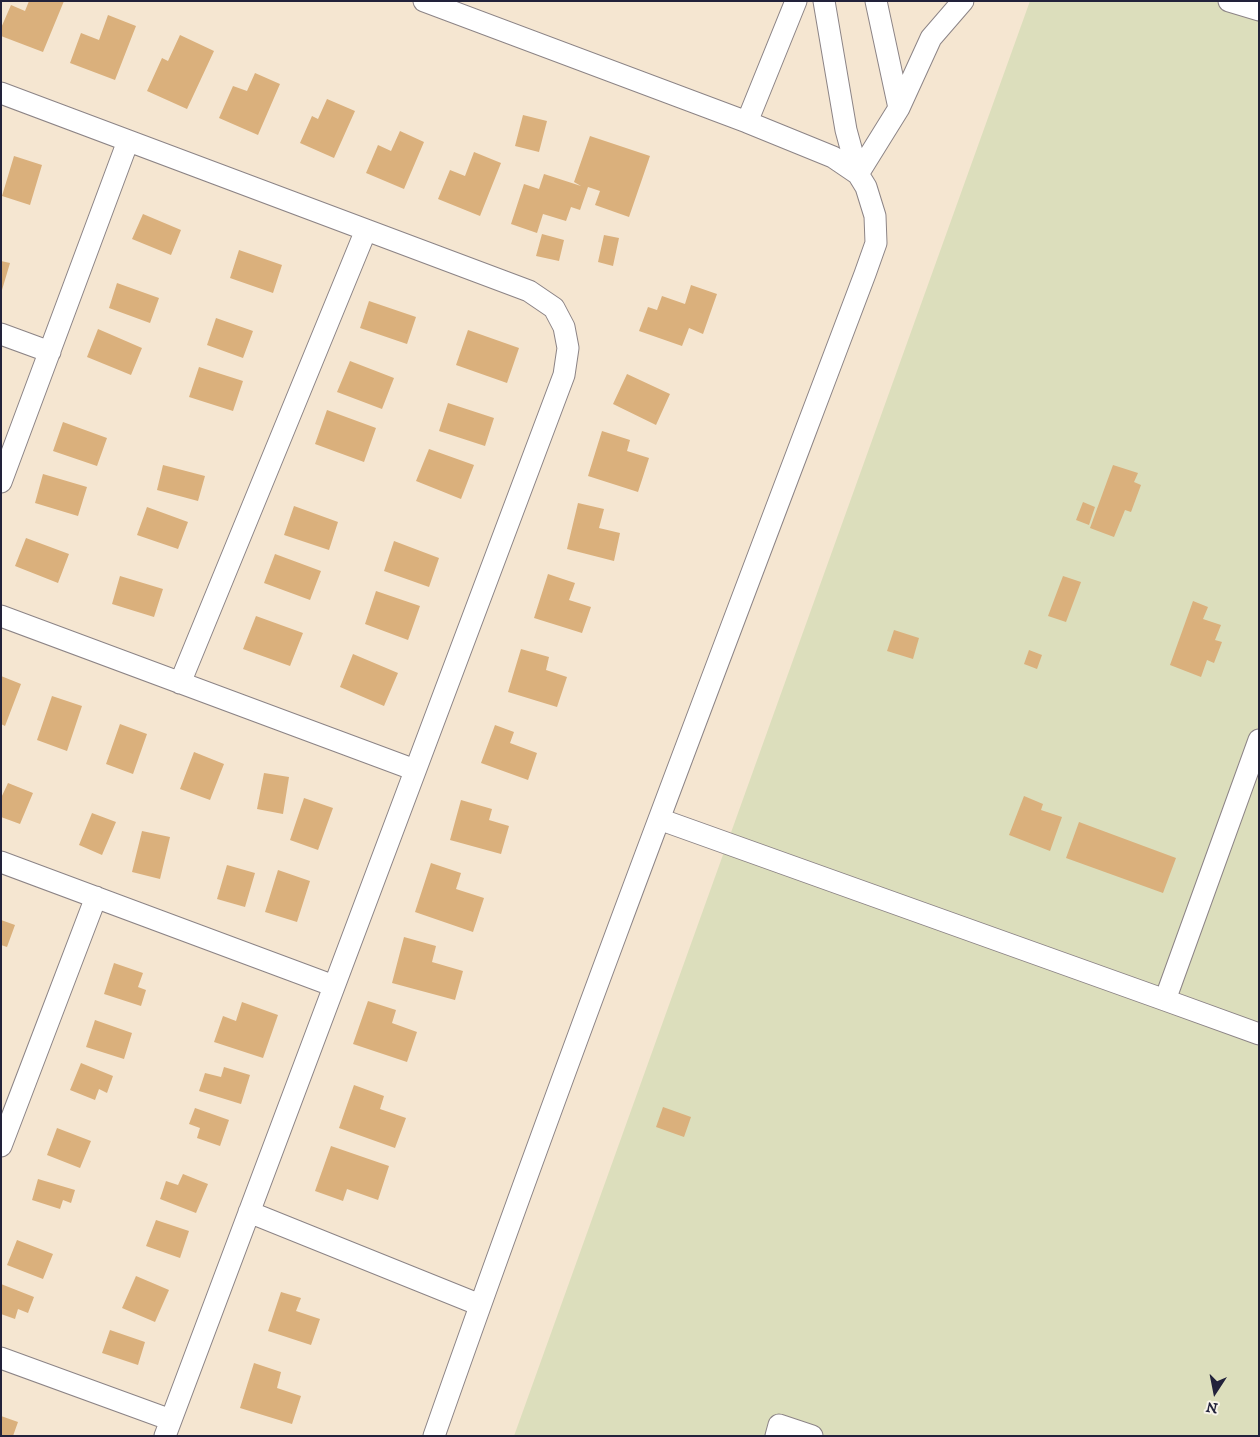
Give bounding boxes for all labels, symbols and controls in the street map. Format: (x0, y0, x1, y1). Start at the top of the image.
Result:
north arrow (1190, 1367, 1240, 1417)
text: N (1205, 1397, 1219, 1417)

